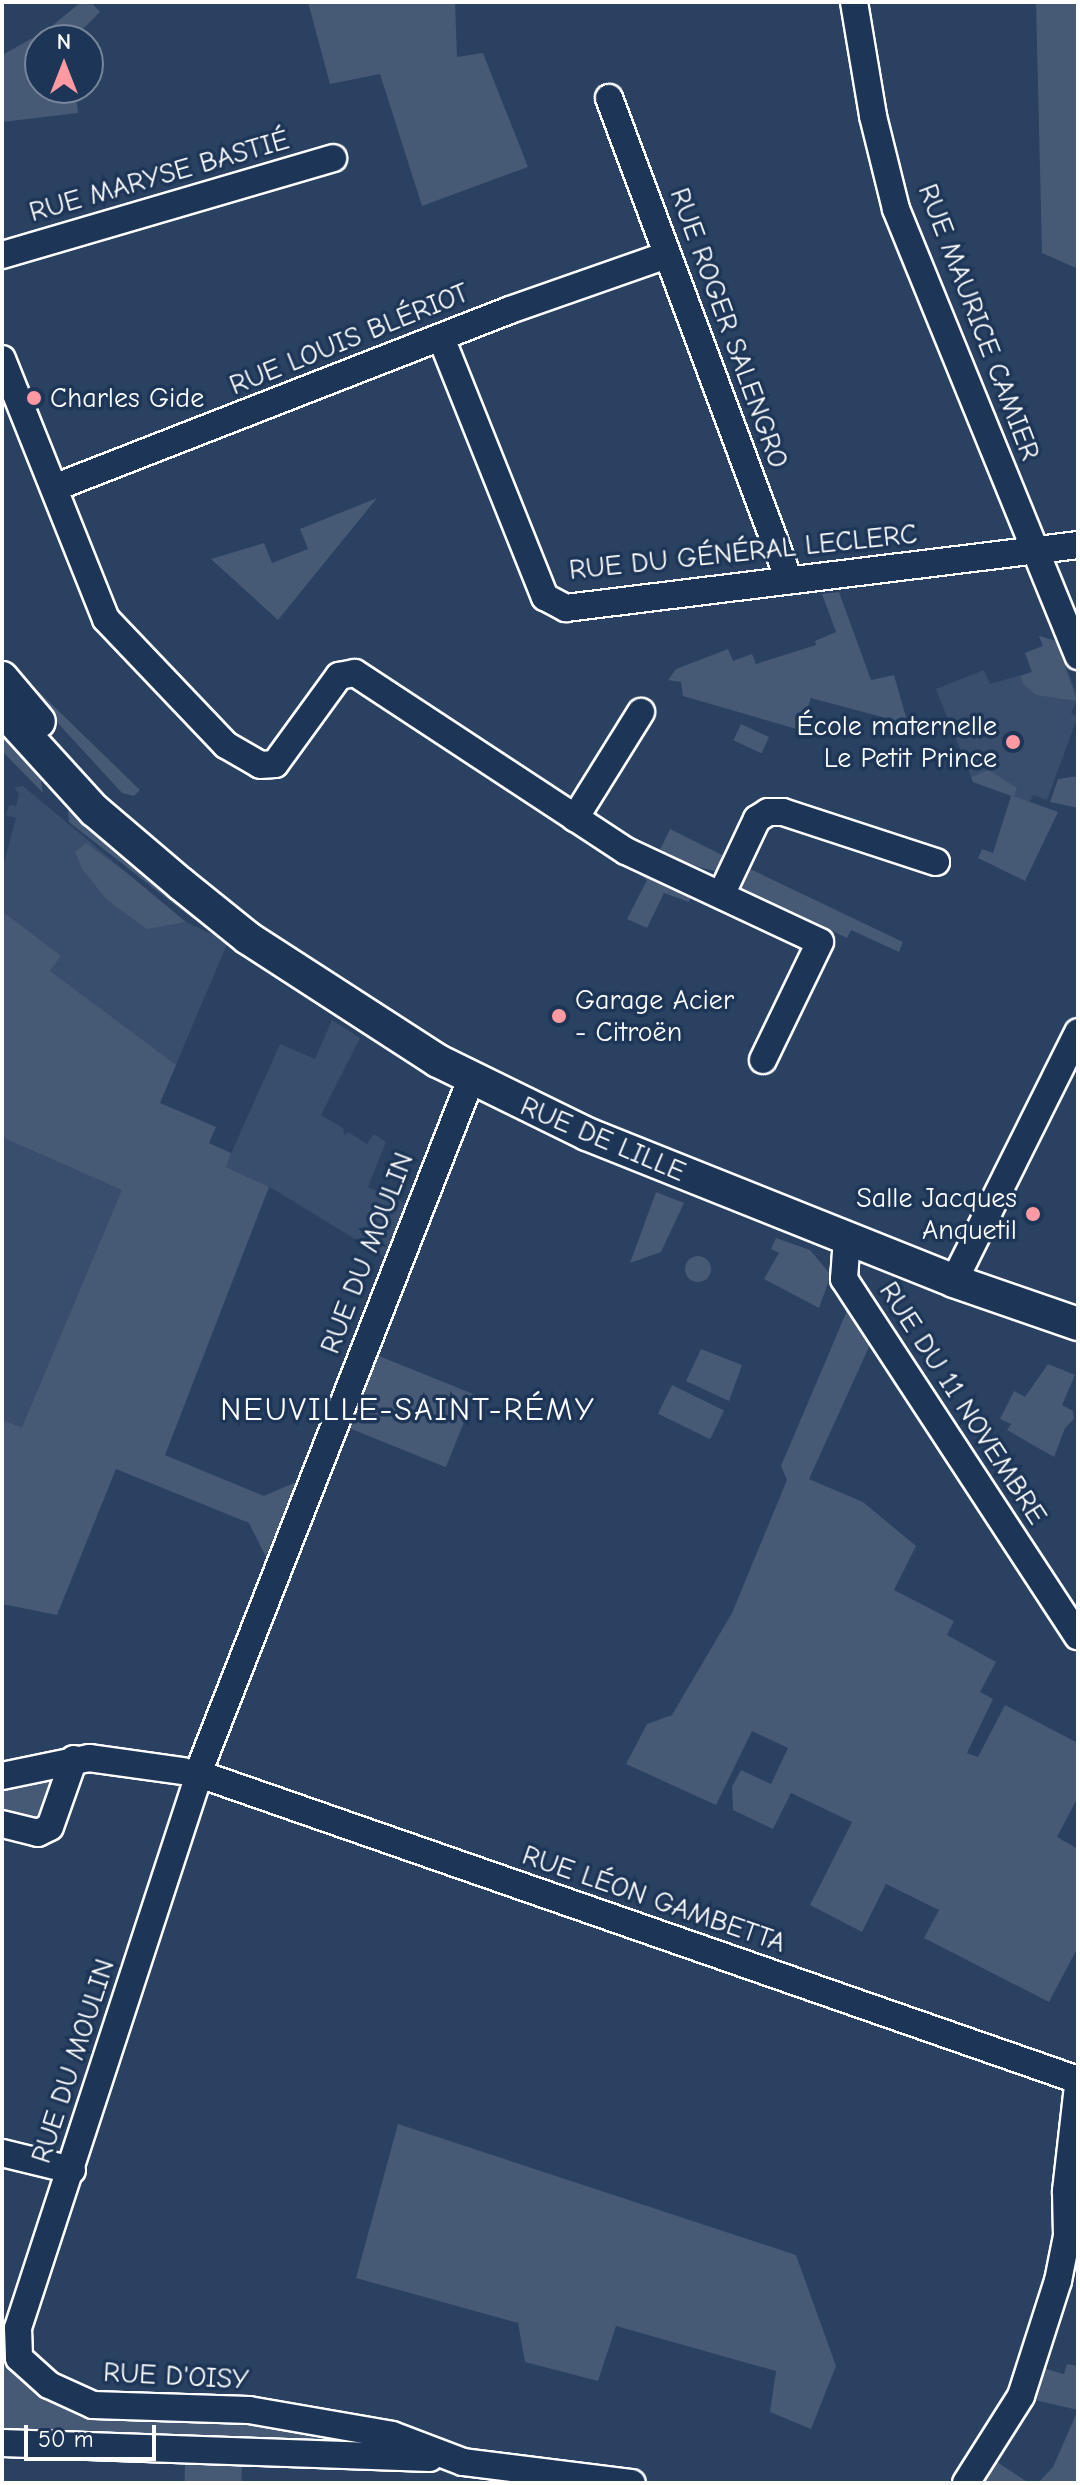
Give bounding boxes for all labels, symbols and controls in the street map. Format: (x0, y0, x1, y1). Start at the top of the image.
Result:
north arrow (24, 24, 104, 104)
text: N (57, 29, 71, 55)
street label: RUE MARYSE BASTIÉ (25, 123, 293, 229)
street label: RUE MAURICE CAMIER (911, 179, 1047, 465)
street label: RUE ROGER SALENGRO (663, 183, 795, 473)
street label: RUE LOUIS BLÉRIOT (225, 276, 473, 402)
place label: Charles Gide (50, 381, 204, 415)
marker: Charles Gide (25, 389, 43, 407)
street label: RUE DU GÉNÉRAL LECLERC (567, 517, 919, 587)
place label: École maternelle Le Petit Prince (797, 709, 997, 775)
marker: École maternelle Le Petit Prince (1004, 733, 1022, 751)
place label: Garage Acier - Citroën (575, 983, 734, 1049)
marker: Garage Acier - Citroën (550, 1007, 568, 1025)
street label: RUE DE LILLE (515, 1089, 691, 1189)
street label: RUE DU MOULIN (313, 1148, 421, 1358)
place label: Salle Jacques Anquetil (856, 1181, 1017, 1247)
marker: Salle Jacques Anquetil (1024, 1205, 1042, 1223)
street label: RUE DU 11 NOVEMBRE (872, 1275, 1054, 1531)
district label: NEUVILLE-SAINT-RÉMY (220, 1391, 596, 1429)
street label: RUE LÉON GAMBETTA (518, 1838, 790, 1960)
street label: RUE DU MOULIN (24, 1955, 122, 2167)
street label: RUE D'OISY (102, 2355, 250, 2397)
scale bar (28, 2409, 160, 2459)
text: 50 m (38, 2425, 94, 2453)

